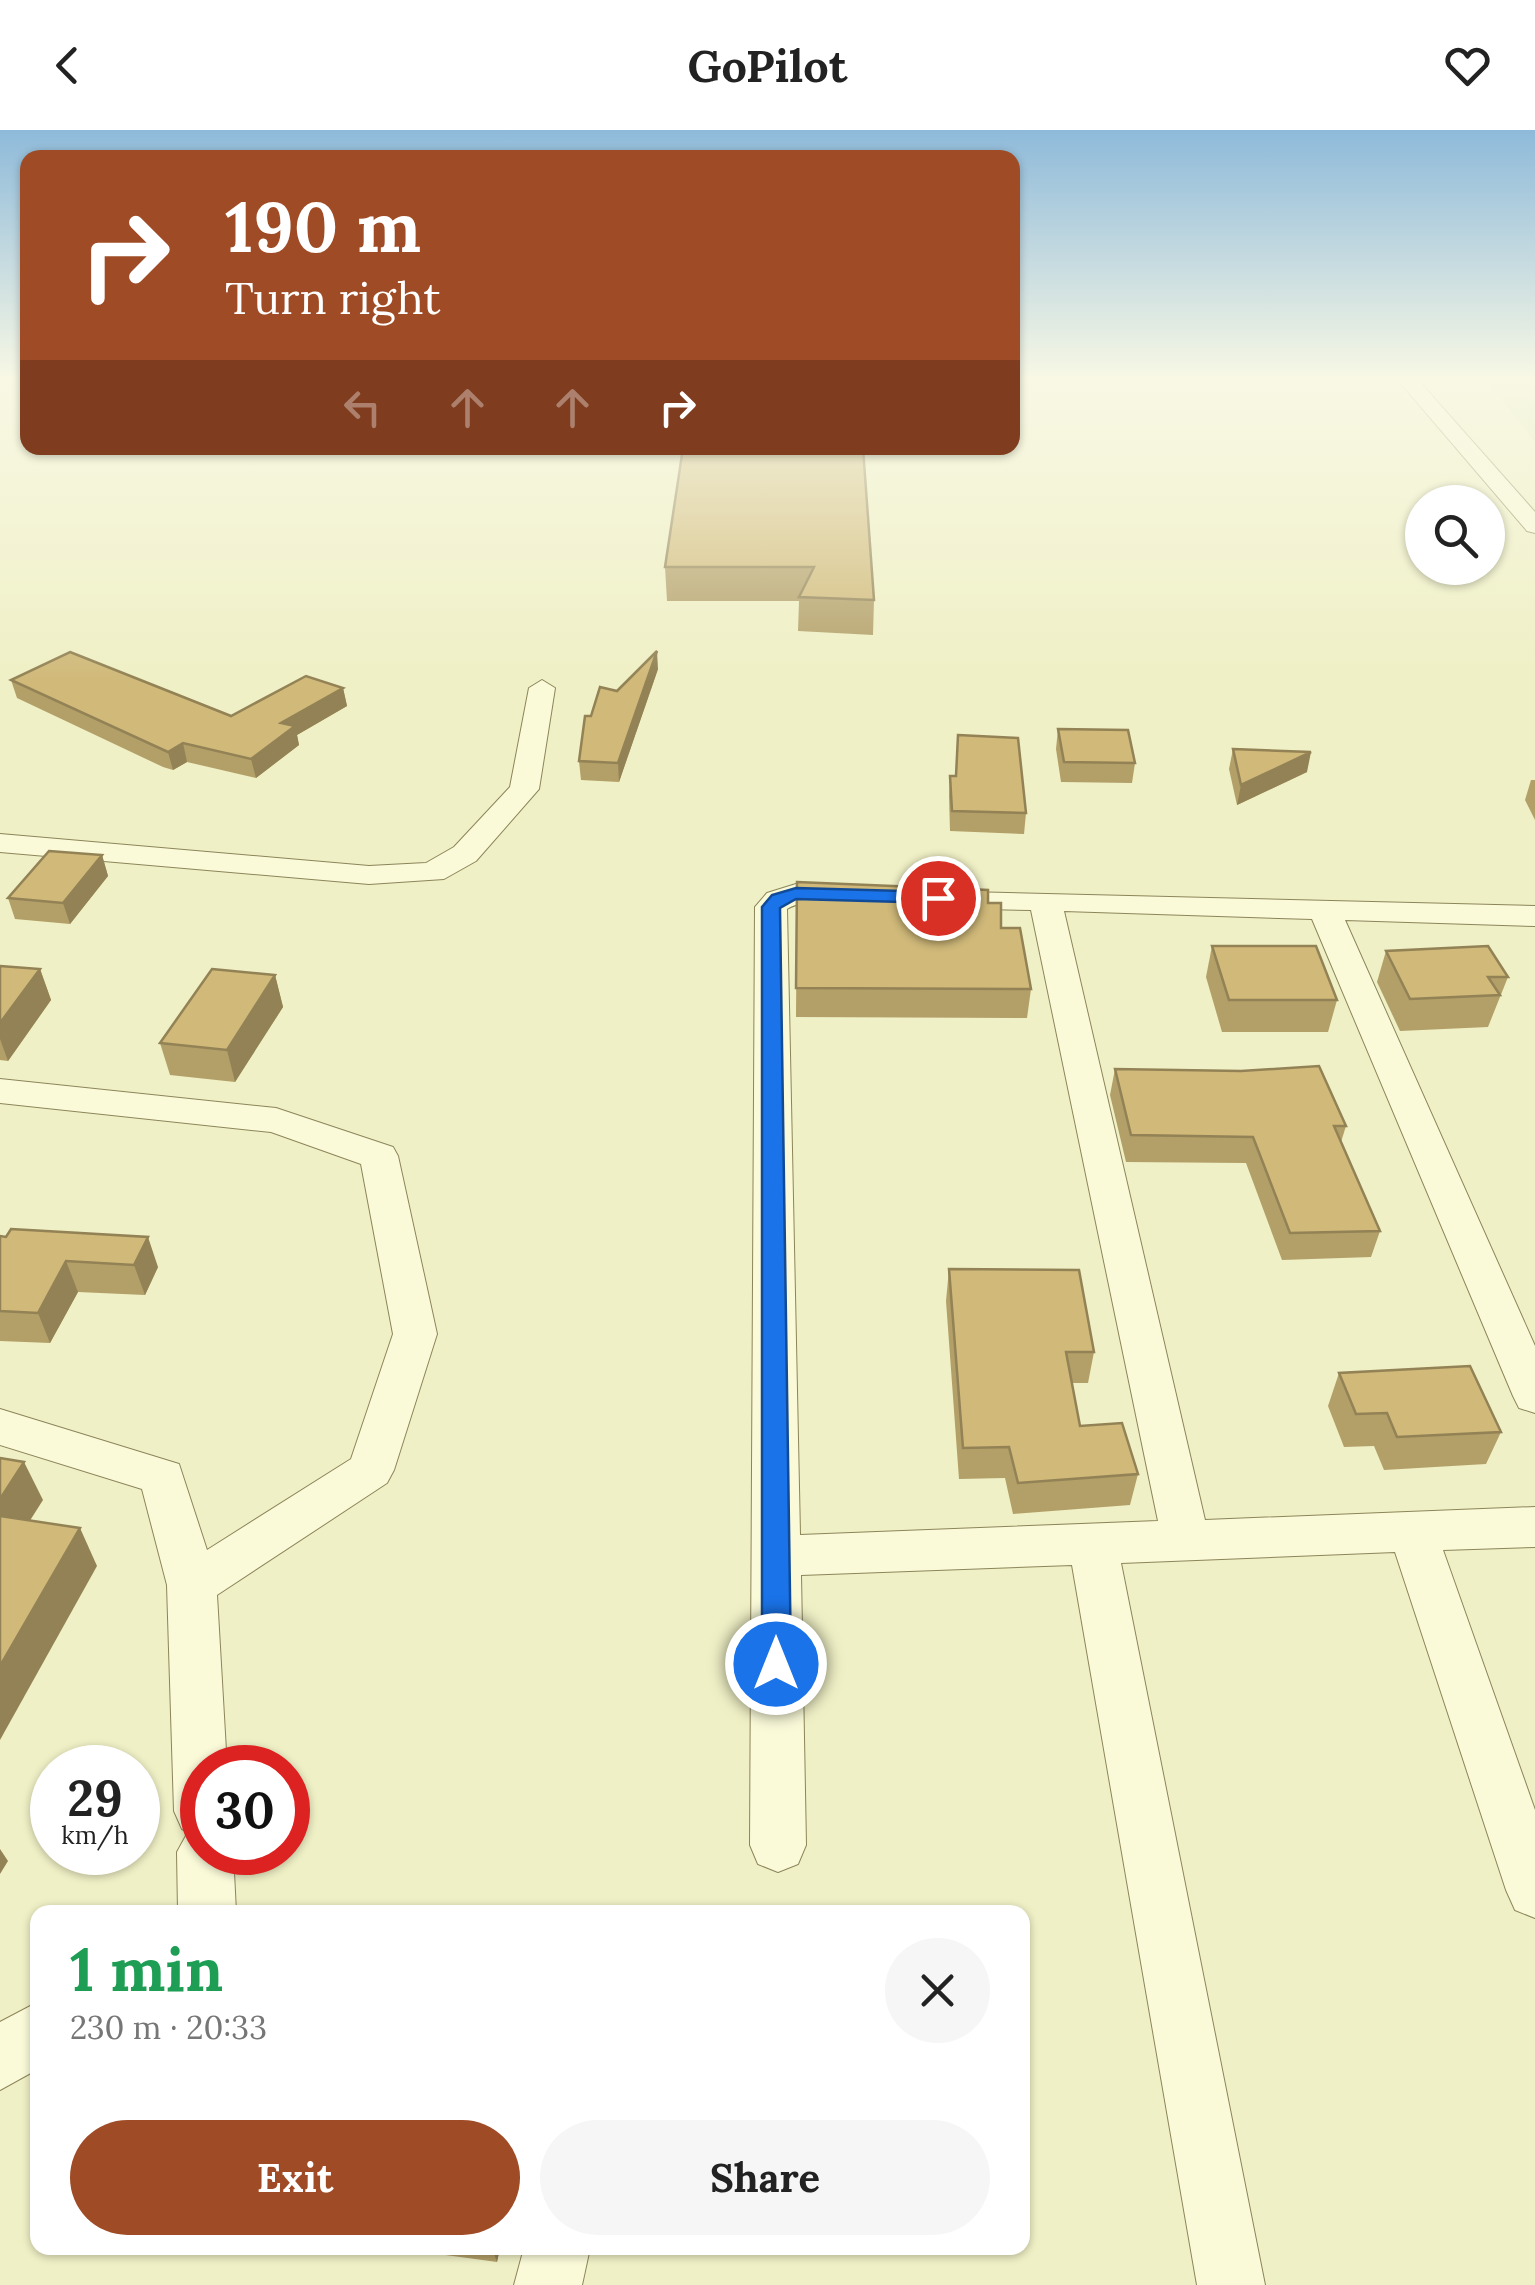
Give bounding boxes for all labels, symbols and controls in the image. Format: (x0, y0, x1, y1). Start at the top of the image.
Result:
text: GoPilot (688, 37, 847, 94)
icon: back (40, 38, 95, 93)
icon: heart (1440, 38, 1495, 93)
text: 190 m (225, 182, 421, 271)
icon: right (60, 190, 190, 320)
text: Turn right (225, 269, 441, 326)
icon: left (335, 380, 390, 435)
icon: ahead (440, 380, 495, 435)
icon: ahead (545, 380, 600, 435)
icon: right (650, 380, 705, 435)
map controls (1405, 485, 1505, 585)
button: search (1405, 485, 1505, 585)
pin (896, 856, 981, 941)
icon: arrive (911, 871, 966, 926)
position arrow (724, 1612, 828, 1716)
speed limit sign: 30 (180, 1745, 310, 1875)
text: 29 (67, 1766, 123, 1830)
text: km/h (61, 1819, 129, 1851)
text: 1 min (70, 1931, 223, 2007)
button: close (885, 1938, 990, 2043)
text: 230 m · 20:33 (70, 2007, 267, 2048)
button: Exit (70, 2120, 520, 2235)
button: Share (540, 2120, 990, 2235)

